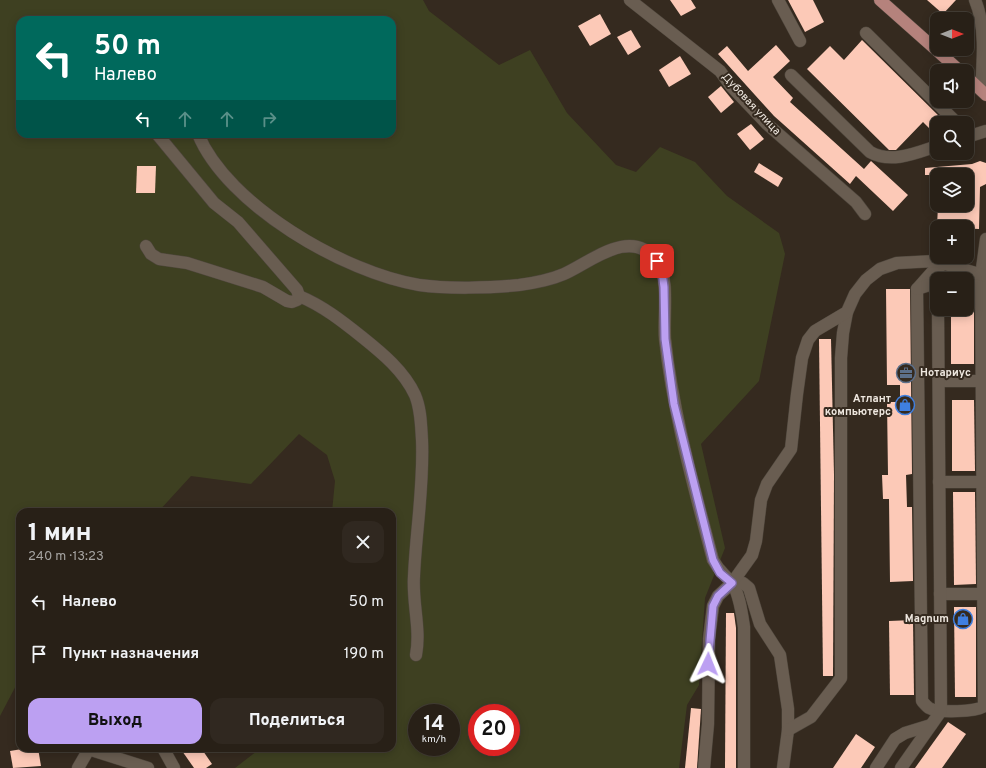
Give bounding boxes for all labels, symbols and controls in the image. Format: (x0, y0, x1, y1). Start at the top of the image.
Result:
north arrow (930, 12, 974, 56)
map controls (930, 12, 974, 316)
text: 50 m (94, 29, 161, 65)
icon: left (28, 32, 80, 84)
text: Налево (94, 64, 157, 87)
button: sound (930, 64, 974, 108)
street label: Дубовая улица (719, 70, 784, 138)
icon: left (132, 108, 154, 130)
icon: ahead (174, 108, 196, 130)
icon: ahead (216, 108, 238, 130)
icon: right (258, 108, 280, 130)
button: search (930, 116, 974, 160)
button: layers (930, 168, 974, 212)
button: + (930, 220, 974, 264)
pin (640, 244, 674, 278)
icon: arrive (646, 250, 668, 272)
button: − (930, 272, 974, 316)
office icon: Нотариус (895, 362, 917, 384)
place label: Нотариус (920, 366, 971, 380)
place label: Атлант компьютерс (825, 392, 891, 419)
shop icon: Атлант компьютерс (894, 394, 916, 416)
text: 1 мин (28, 519, 91, 549)
button: close (342, 521, 384, 563)
text: 240 m · 13:23 (28, 549, 104, 565)
icon: left (28, 591, 50, 613)
text: Налево (62, 593, 117, 612)
text: 50 m (349, 593, 384, 612)
shop icon: Magnum (952, 608, 974, 630)
place label: Magnum (905, 612, 949, 626)
icon: arrive (28, 643, 50, 665)
position arrow (687, 643, 729, 685)
text: Пункт назначения (62, 645, 199, 664)
text: 190 m (344, 645, 384, 664)
button: Выход (28, 698, 202, 744)
button: Поделиться (210, 698, 384, 744)
speed limit sign: 20 (468, 704, 520, 756)
text: 14 (424, 712, 444, 738)
text: km/h (422, 733, 446, 746)

